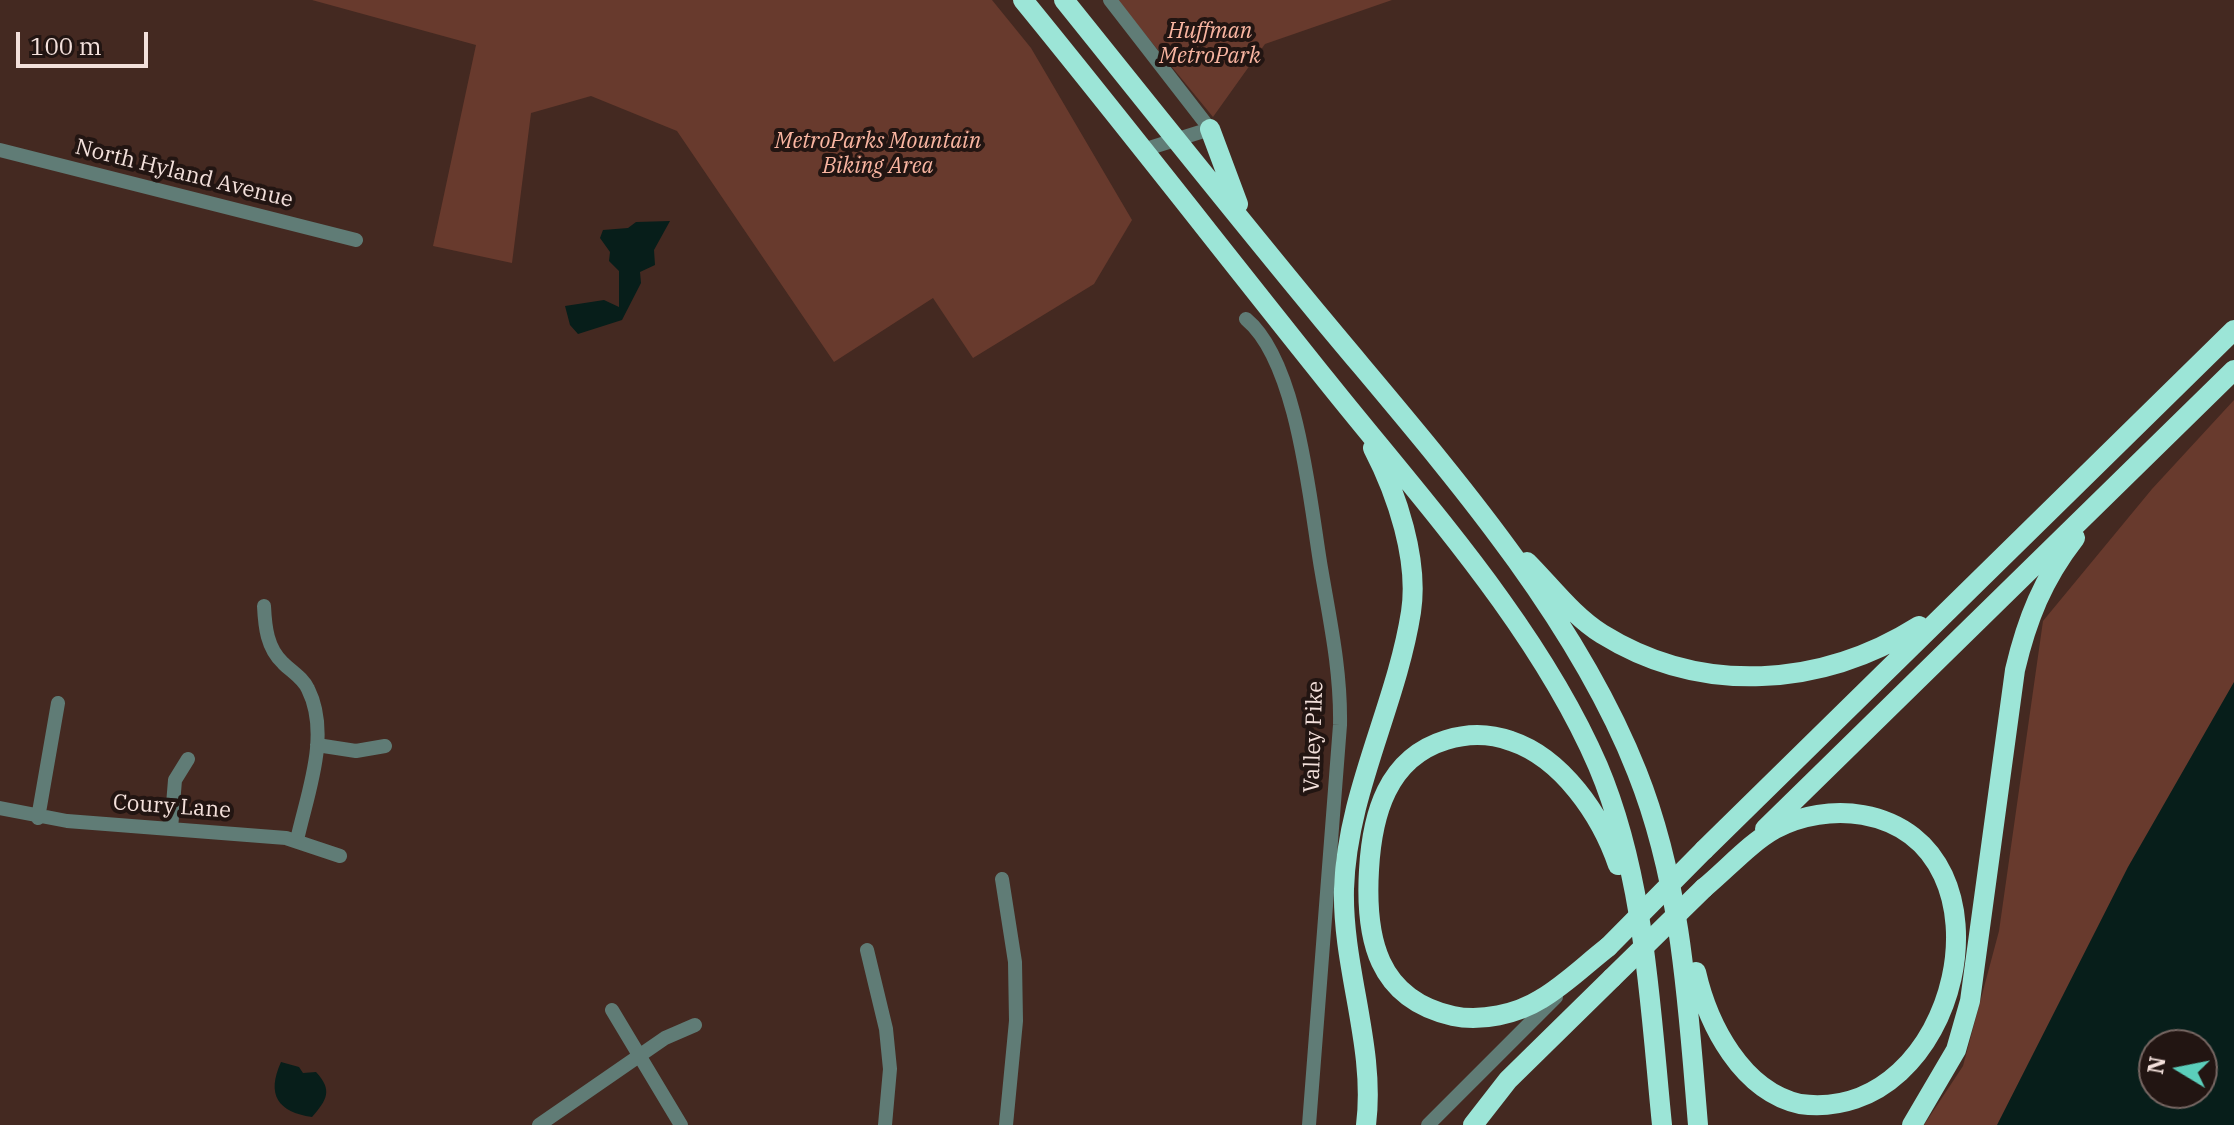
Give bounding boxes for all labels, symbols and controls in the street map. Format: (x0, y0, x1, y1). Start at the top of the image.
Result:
scale bar (20, 16, 152, 66)
park label: Huffman MetroPark (1159, 19, 1261, 70)
text: 100 m (30, 30, 102, 62)
park label: MetroParks Mountain Biking Area (775, 129, 981, 180)
street label: North Hyland Avenue (72, 134, 296, 214)
street label: Valley Pike (1299, 681, 1329, 793)
street label: Coury Lane (112, 790, 232, 824)
north arrow (2138, 1029, 2218, 1109)
text: N (2140, 1054, 2172, 1076)

